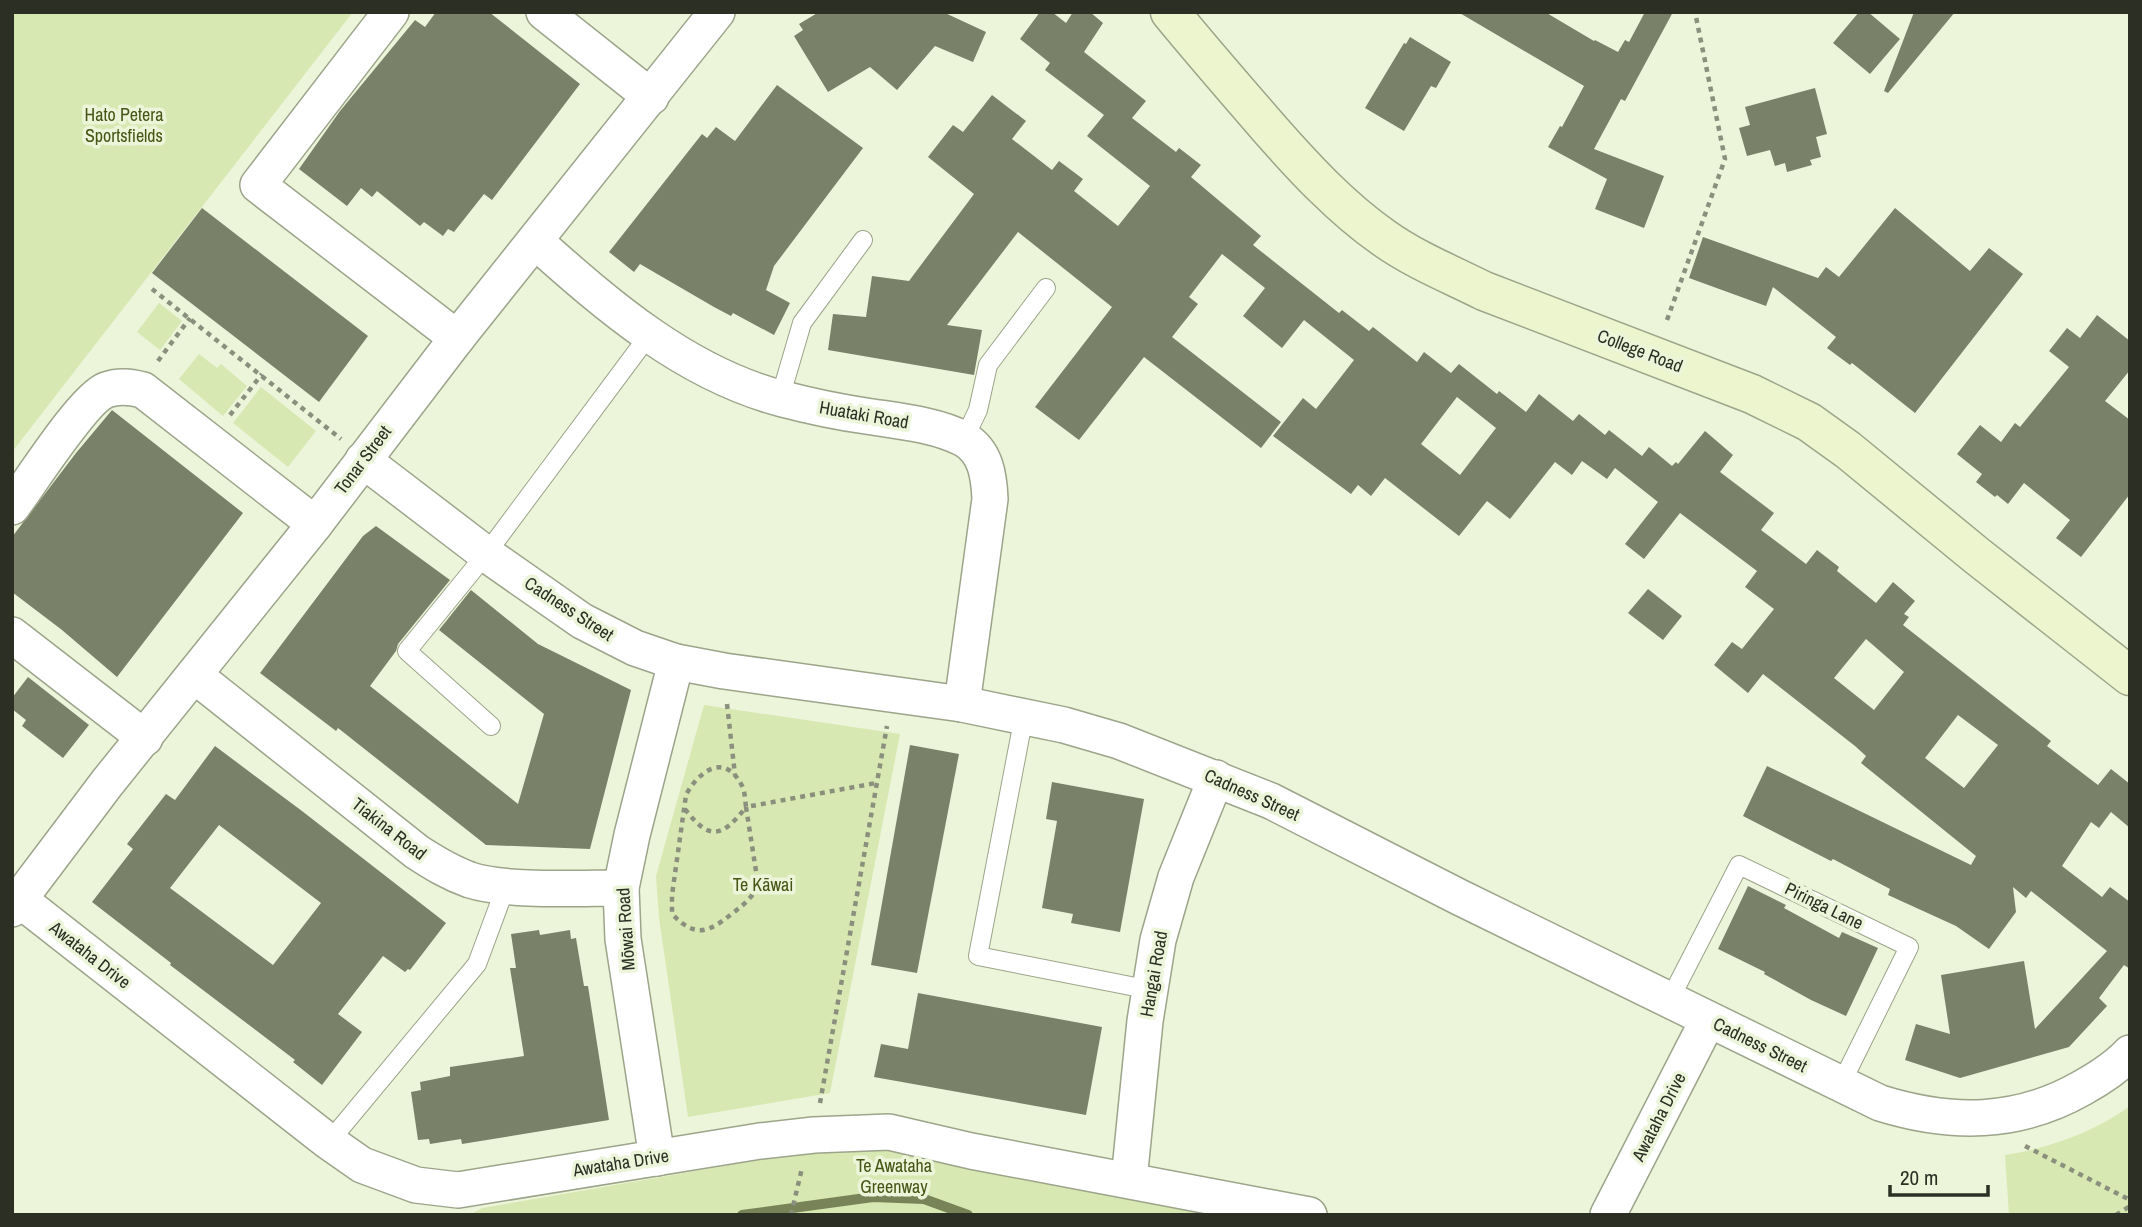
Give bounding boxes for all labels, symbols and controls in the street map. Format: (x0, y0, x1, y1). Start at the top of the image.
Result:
park label: Hato Petera Sportsfields (85, 102, 163, 148)
street label: College Road (1594, 323, 1686, 378)
street label: Huataki Road (817, 394, 911, 435)
street label: Tonar Street (328, 420, 397, 499)
street label: Cadness Street (520, 570, 619, 647)
street label: Cadness Street (1201, 762, 1304, 827)
street label: Tiakina Road (347, 792, 432, 866)
park label: Te Kāwai (733, 872, 793, 897)
street label: Piringa Lane (1781, 876, 1868, 935)
street label: Mōwai Road (610, 887, 641, 971)
street label: Awataha Drive (44, 914, 136, 994)
street label: Hangai Road (1134, 929, 1173, 1019)
street label: Cadness Street (1709, 1011, 1811, 1078)
street label: Awataha Drive (1625, 1068, 1692, 1166)
street label: Awataha Drive (570, 1143, 671, 1183)
park label: Te Awataha Greenway (856, 1153, 932, 1199)
scale bar (1890, 1154, 1988, 1198)
text: 20 m (1900, 1163, 1938, 1192)

